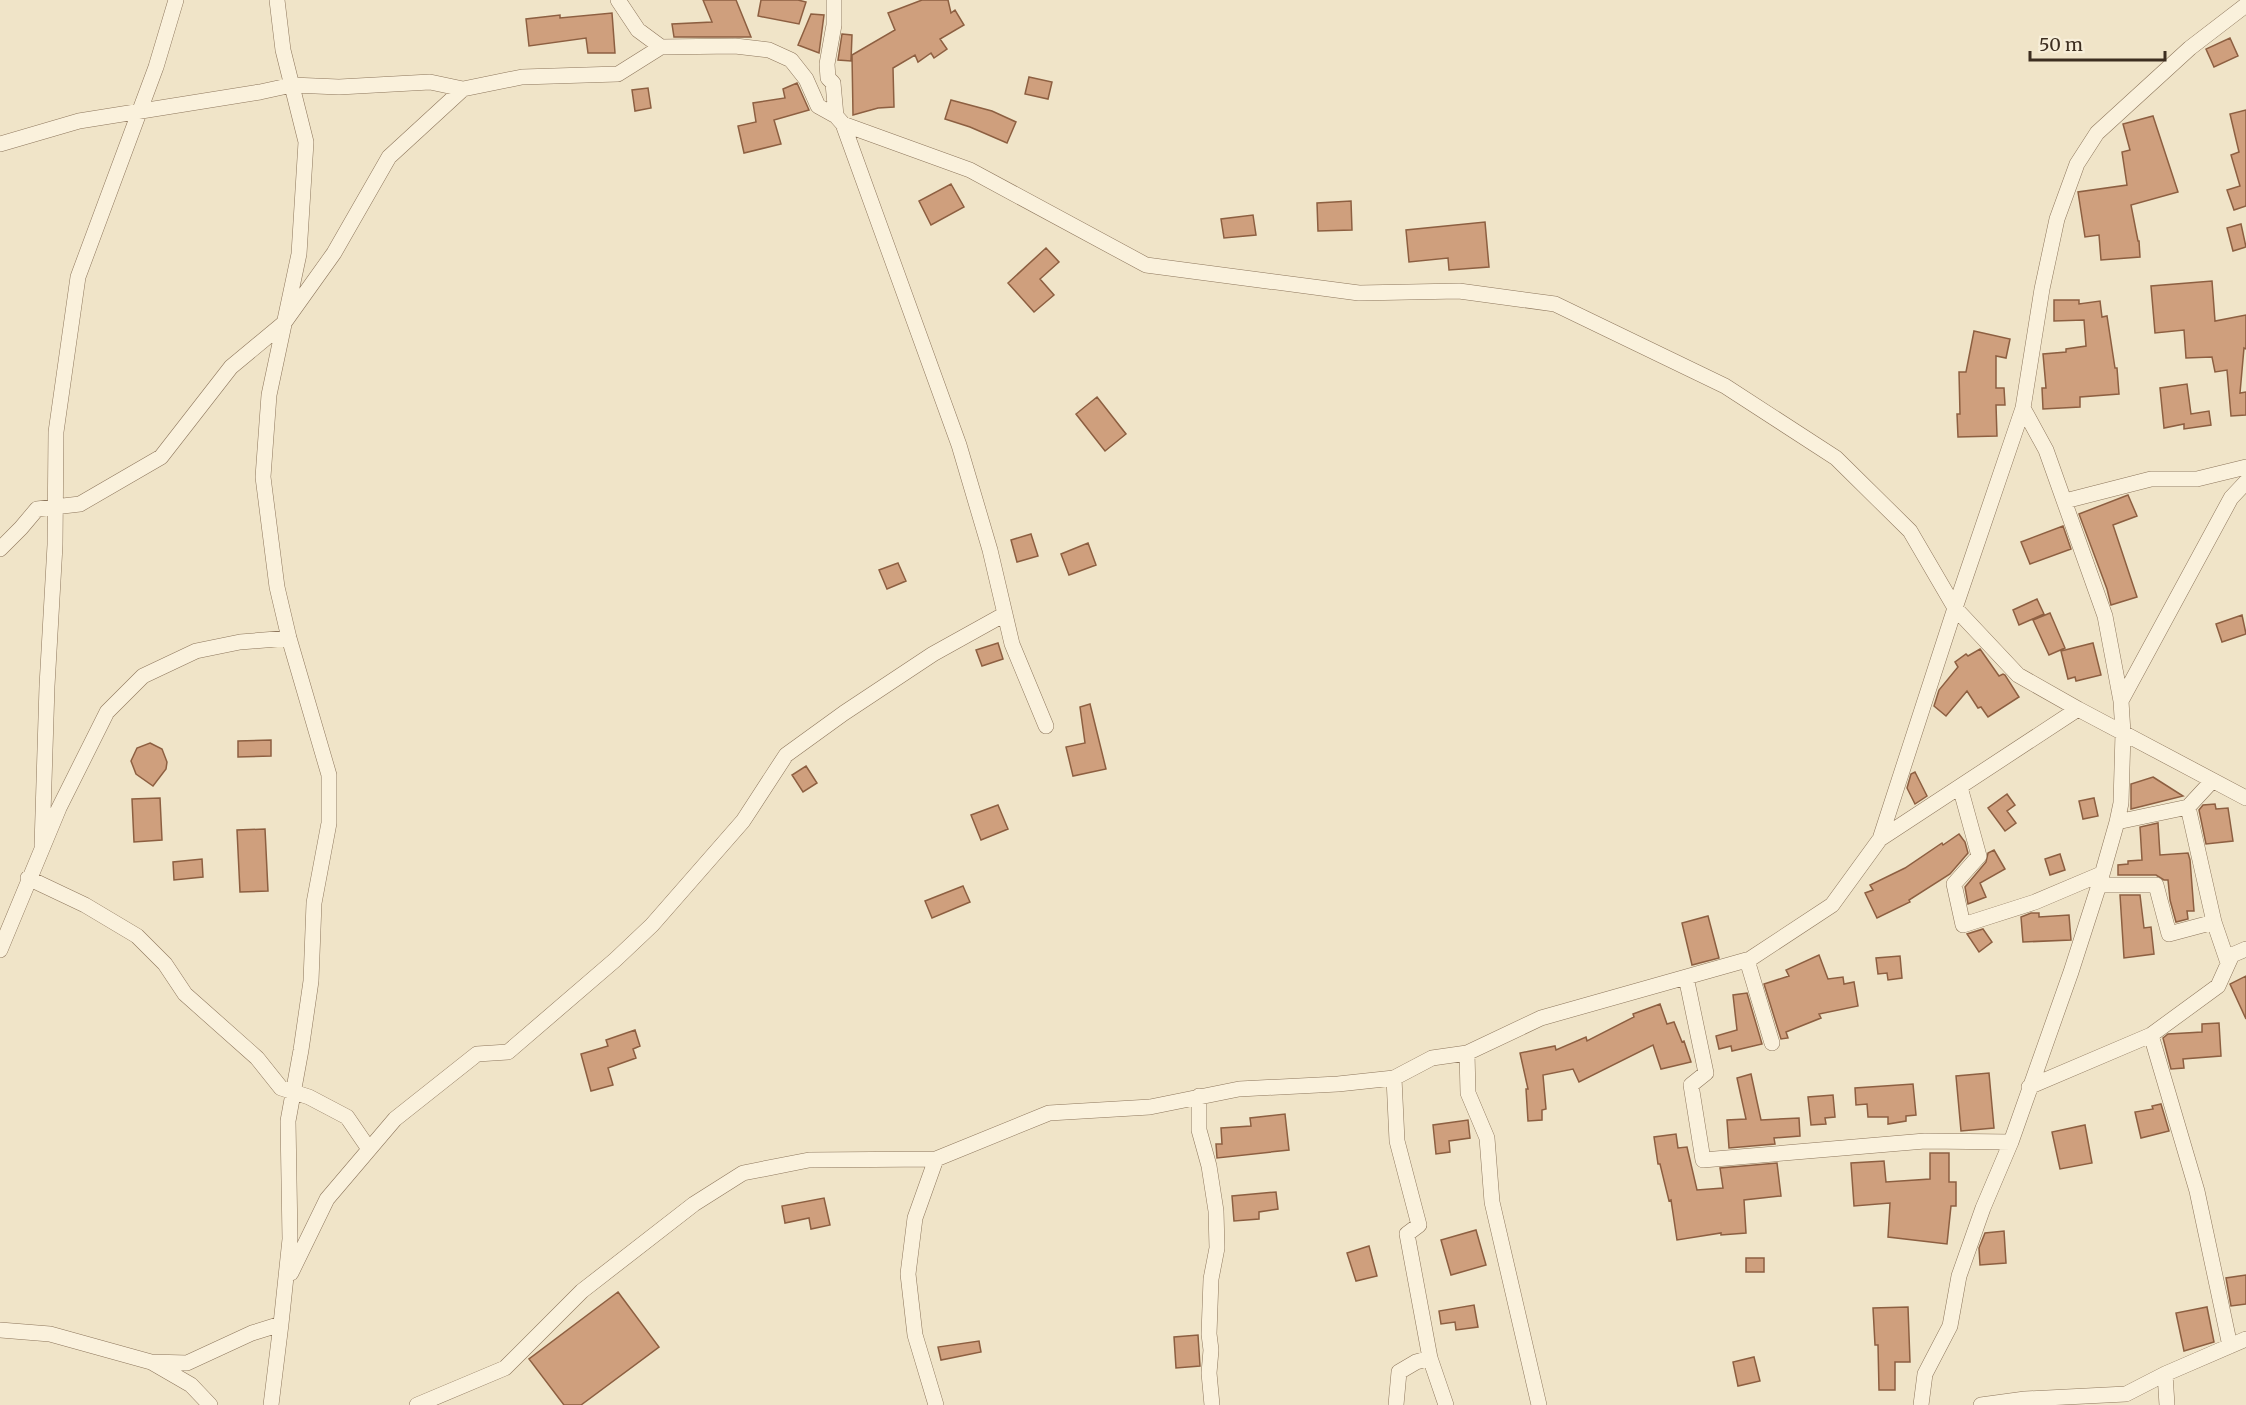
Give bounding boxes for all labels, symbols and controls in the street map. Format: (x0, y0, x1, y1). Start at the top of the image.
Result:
scale bar (2030, 24, 2165, 62)
text: 50 m (2039, 33, 2083, 56)

